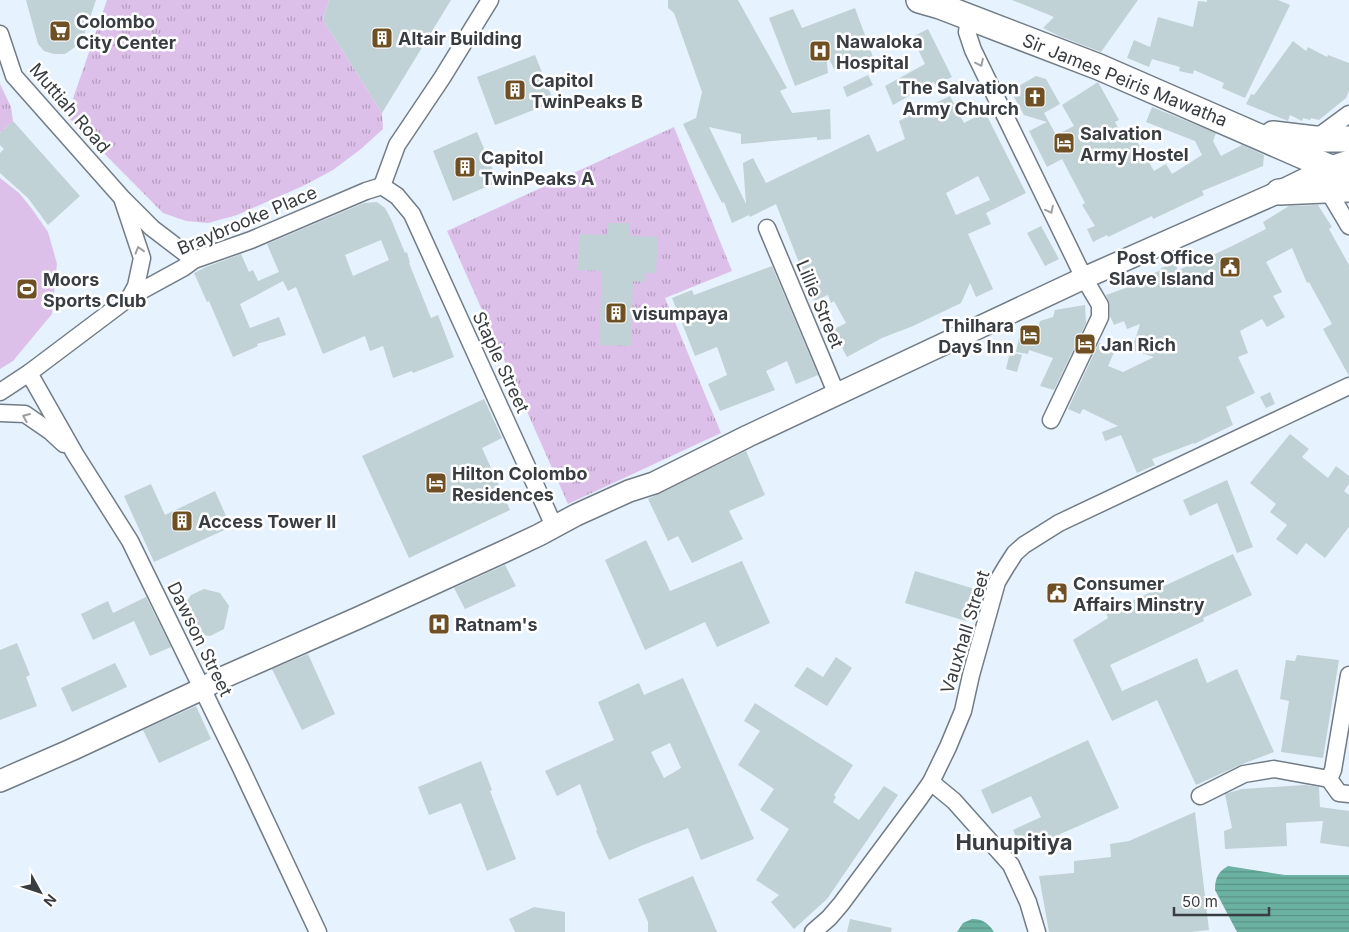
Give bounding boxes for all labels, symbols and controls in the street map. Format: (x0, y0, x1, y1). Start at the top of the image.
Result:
place label: Colombo City Center (76, 11, 176, 53)
supermarket icon: Colombo City Center (48, 19, 72, 43)
building icon: Altair Building (370, 26, 394, 50)
place label: Altair Building (398, 28, 522, 49)
street label: Sir James Peiris Mawatha (1020, 29, 1230, 131)
place label: Nawaloka Hospital (836, 31, 923, 73)
hospital icon: Nawaloka Hospital (808, 39, 832, 63)
one-way arrow (973, 58, 984, 67)
street label: Muttiah Road (25, 59, 115, 157)
place label: Capitol TwinPeaks B (531, 70, 643, 112)
place label: The Salvation Army Church (899, 77, 1019, 119)
building icon: Capitol TwinPeaks B (503, 78, 527, 102)
church icon: The Salvation Army Church (1023, 85, 1047, 109)
place label: Salvation Army Hostel (1080, 123, 1189, 165)
hotel icon: Salvation Army Hostel (1052, 131, 1076, 155)
place label: Capitol TwinPeaks A (481, 147, 594, 189)
building icon: Capitol TwinPeaks A (453, 155, 477, 179)
street label: Braybrooke Place (174, 181, 320, 259)
one-way arrow (1044, 204, 1054, 213)
one-way arrow (135, 247, 145, 255)
place label: Post Office Slave Island (1109, 247, 1214, 289)
public building icon: Post Office Slave Island (1218, 255, 1242, 279)
street label: Lillie Street (792, 257, 848, 351)
place label: Moors Sports Club (43, 269, 146, 311)
sports icon: Moors Sports Club (15, 277, 39, 301)
building icon: visumpaya (604, 301, 628, 325)
place label: visumpaya (632, 303, 728, 324)
street label: Staple Street (468, 308, 534, 416)
place label: Thilhara Days Inn (938, 315, 1014, 357)
hotel icon: Thilhara Days Inn (1018, 323, 1042, 347)
hotel icon: Jan Rich (1073, 332, 1097, 356)
place label: Jan Rich (1101, 334, 1176, 355)
one-way arrow (22, 413, 31, 424)
place label: Hilton Colombo Residences (452, 463, 587, 505)
hotel icon: Hilton Colombo Residences (424, 471, 448, 495)
building icon: Access Tower II (170, 509, 194, 533)
place label: Access Tower II (198, 511, 336, 532)
street label: Vauxhall Street (936, 568, 994, 696)
place label: Consumer Affairs Minstry (1073, 573, 1205, 615)
street label: Dawson Street (163, 578, 237, 700)
public building icon: Consumer Affairs Minstry (1045, 581, 1069, 605)
hospital icon: Ratnam's (427, 612, 451, 636)
place label: Ratnam's (455, 614, 538, 635)
district label: Hunupitiya (955, 829, 1073, 855)
north arrow (15, 867, 65, 917)
scale bar (1174, 884, 1269, 916)
text: N (40, 891, 60, 910)
text: 50 m (1182, 892, 1218, 911)

